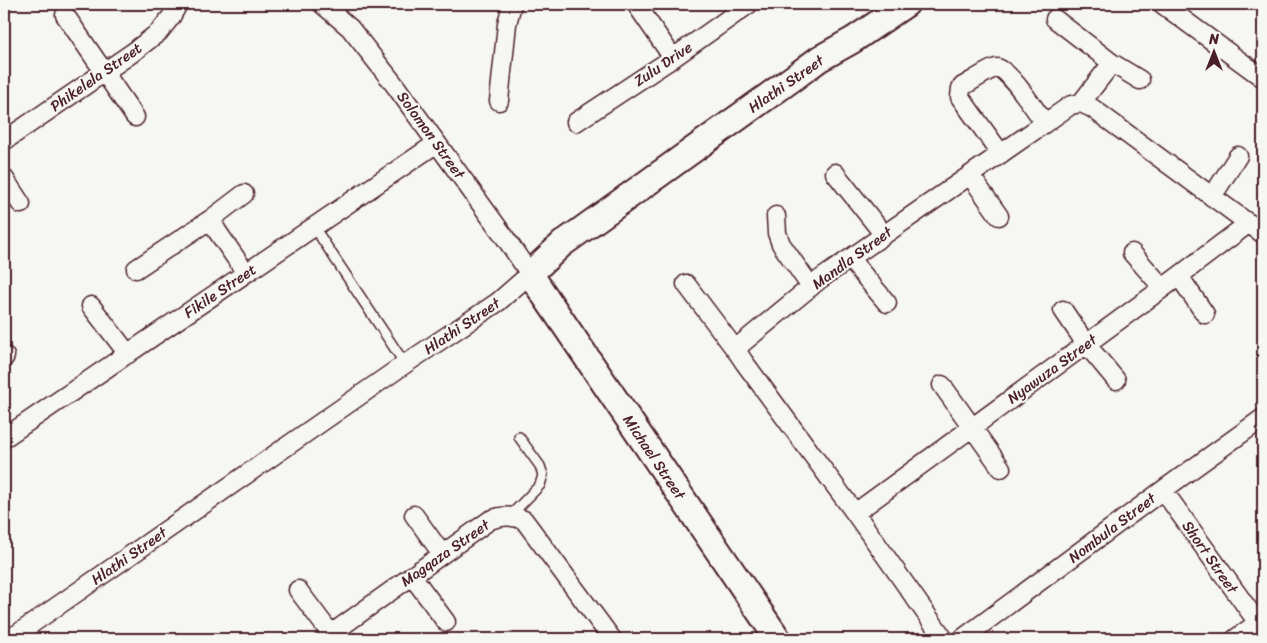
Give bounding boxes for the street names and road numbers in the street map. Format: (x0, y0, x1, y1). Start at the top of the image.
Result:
street label: Phikelela Street (44, 35, 148, 119)
street label: Zulu Drive (628, 35, 698, 93)
street label: Hlathi Street (743, 48, 830, 120)
street label: Solomon Street (390, 85, 472, 185)
street label: Mandla Street (806, 219, 899, 296)
street label: Fikile Street (178, 257, 262, 325)
street label: Hlathi Street (418, 290, 507, 361)
street label: Nyawuza Street (1001, 327, 1103, 411)
street label: Michael Street (616, 409, 693, 506)
street label: Nombula Street (1062, 485, 1162, 570)
street label: Magqaza Street (395, 512, 496, 594)
street label: Short Street (1175, 515, 1245, 600)
street label: Hlathi Street (86, 520, 173, 592)

